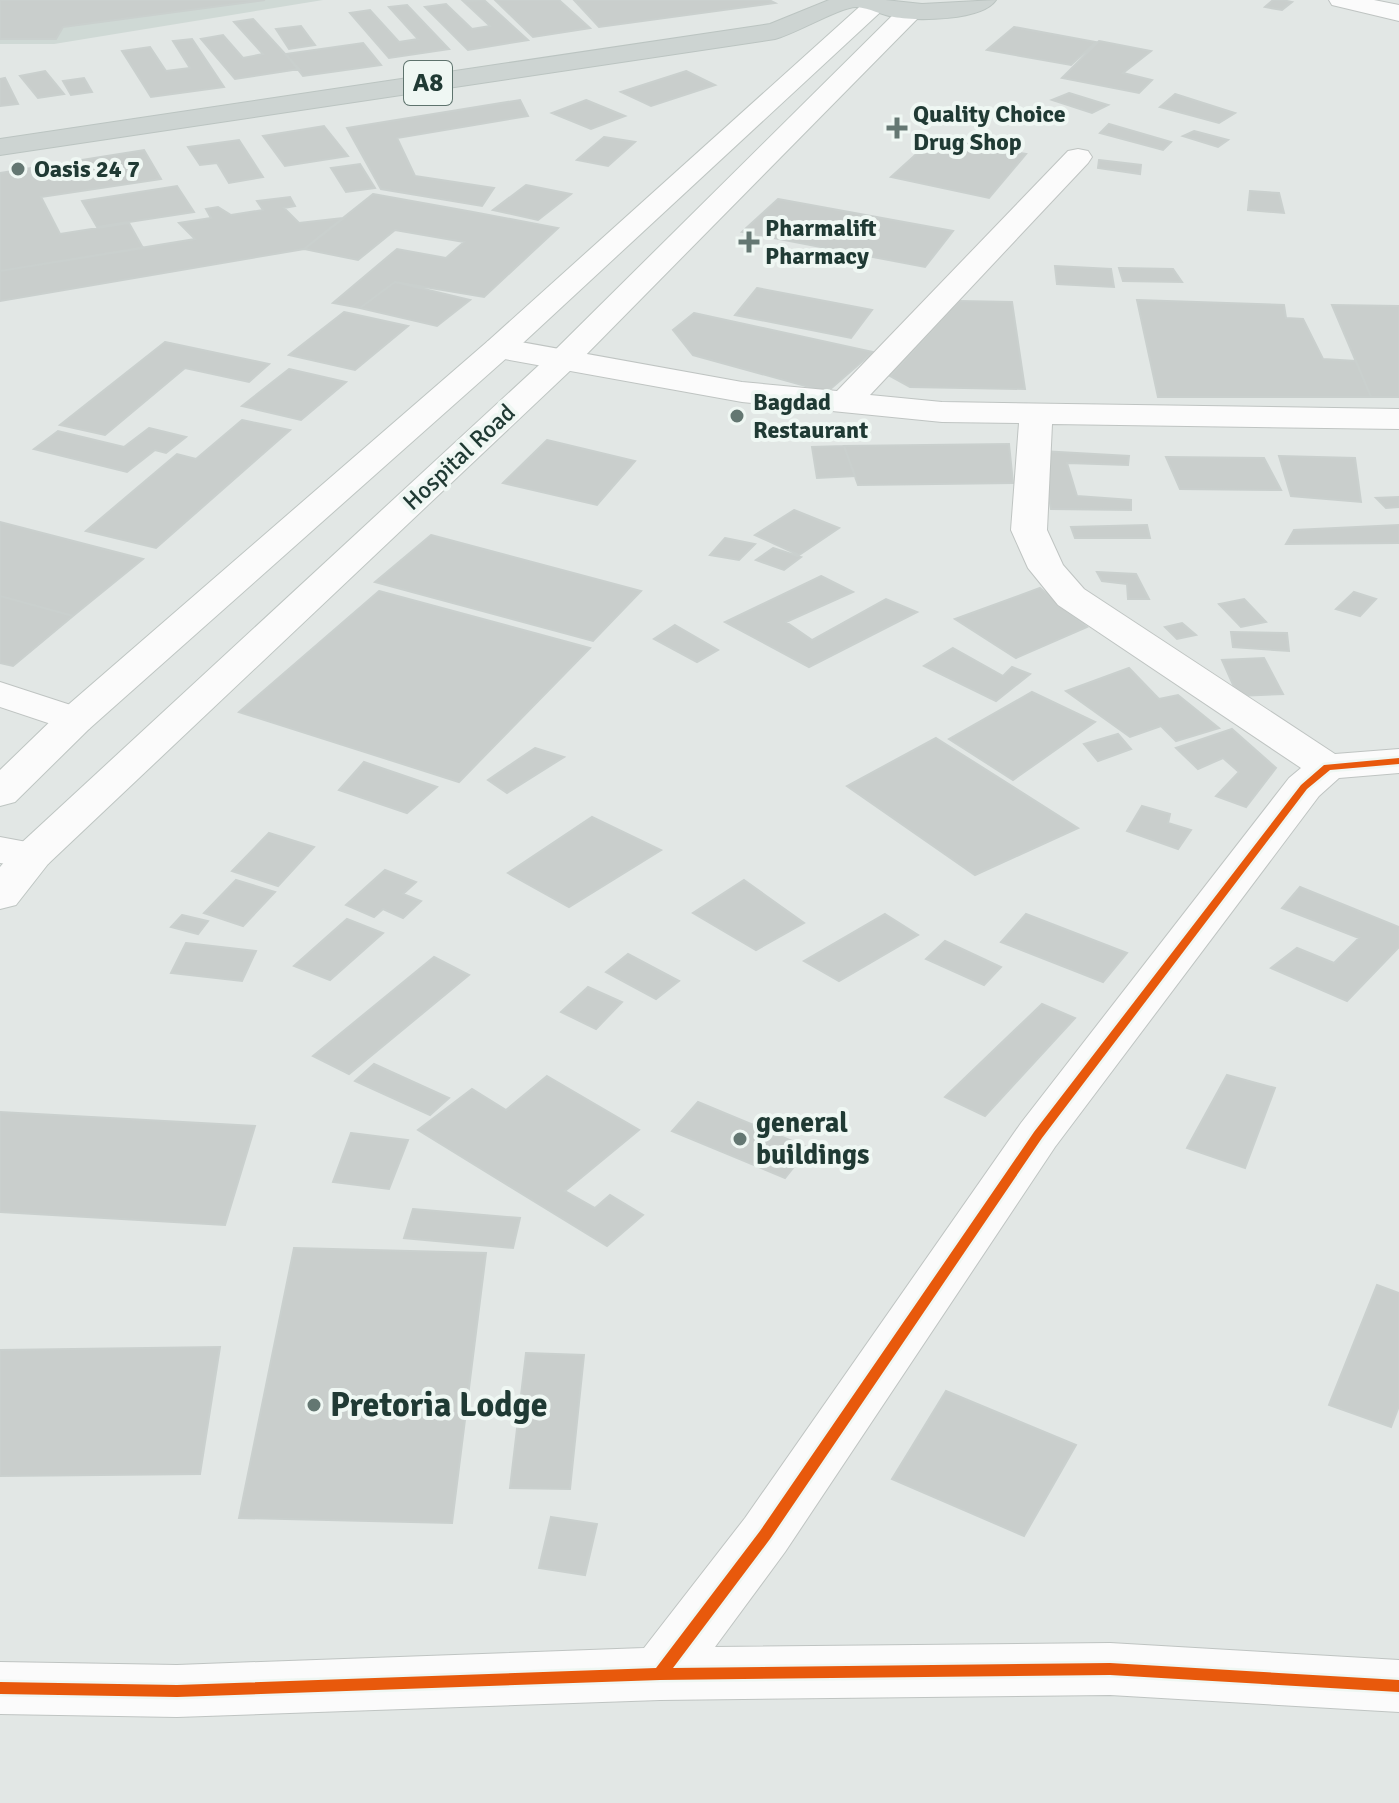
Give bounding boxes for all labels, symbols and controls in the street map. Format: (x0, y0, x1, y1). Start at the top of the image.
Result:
road number: A8 (404, 61, 452, 105)
place label: Quality Choice Drug Shop (913, 99, 1066, 157)
marker: Quality Choice Drug Shop (888, 119, 906, 137)
place label: Oasis 24 7 (34, 154, 140, 184)
marker: Oasis 24 7 (9, 160, 27, 178)
place label: Pharmalift Pharmacy (765, 213, 877, 271)
marker: Pharmalift Pharmacy (740, 233, 758, 251)
place label: Bagdad Restaurant (753, 387, 868, 445)
street label: Hospital Road (397, 397, 521, 517)
marker: Bagdad Restaurant (728, 407, 746, 425)
place label: general buildings (756, 1106, 869, 1172)
marker: general buildings (731, 1130, 749, 1148)
place label: Pretoria Lodge (330, 1384, 548, 1426)
marker: Pretoria Lodge (305, 1396, 323, 1414)

